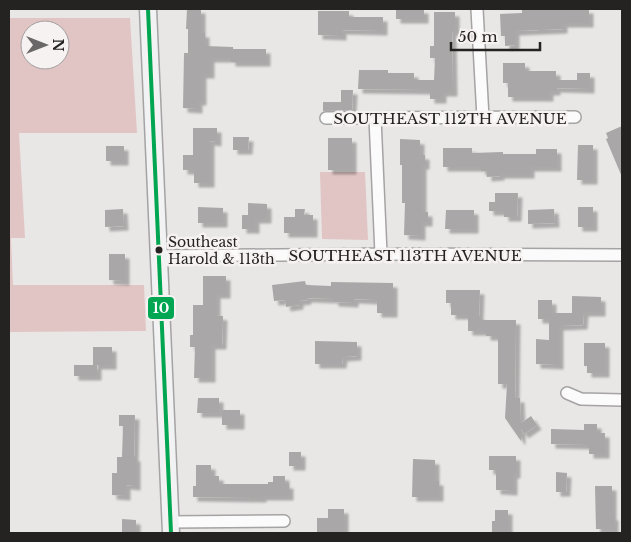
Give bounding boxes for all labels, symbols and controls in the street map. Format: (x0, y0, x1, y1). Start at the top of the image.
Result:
north arrow (20, 20, 70, 70)
scale bar (451, 20, 540, 52)
text: 50 m (458, 27, 498, 46)
text: N (49, 38, 67, 52)
street label: SOUTHEAST 112TH AVENUE (333, 109, 567, 128)
place label: Southeast Harold & 113th (168, 233, 275, 268)
marker: Southeast Harold & 113th (154, 245, 164, 255)
street label: SOUTHEAST 113TH AVENUE (288, 246, 522, 265)
line badge: 10 (147, 296, 175, 320)
text: 10 (153, 299, 169, 317)

